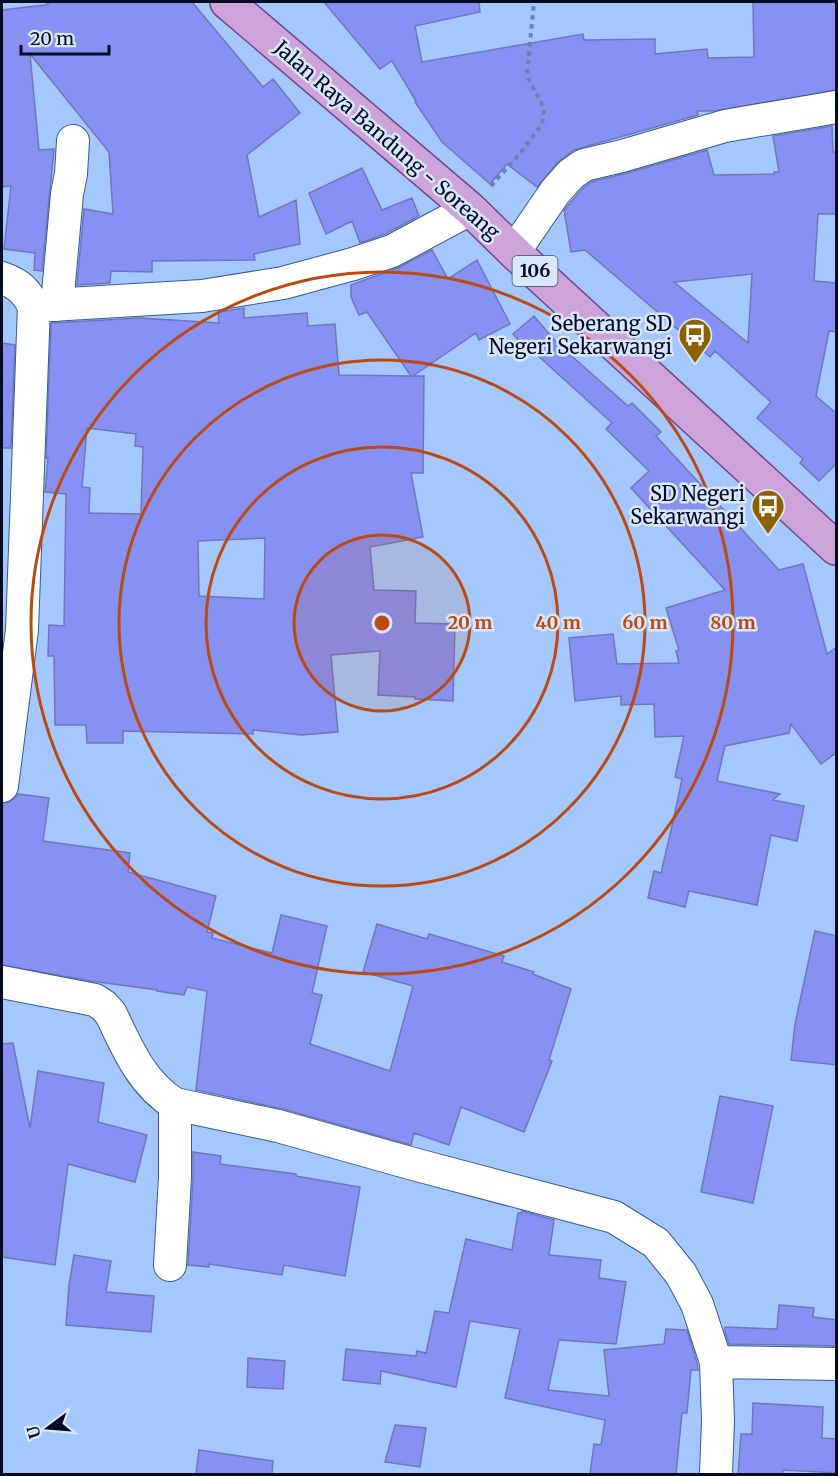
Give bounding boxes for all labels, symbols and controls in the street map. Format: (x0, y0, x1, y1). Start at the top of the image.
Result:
scale bar (21, 18, 110, 56)
text: 20 m (30, 27, 74, 50)
street label: Jalan Raya Bandung - Soreang (269, 34, 505, 244)
road number: 106 (512, 256, 558, 286)
place label: Seberang SD Negeri Sekarwangi (489, 311, 672, 359)
bus stop icon: Seberang SD Negeri Sekarwangi (677, 317, 713, 364)
place label: SD Negeri Sekarwangi (630, 481, 745, 529)
bus stop icon: SD Negeri Sekarwangi (750, 488, 786, 535)
text: 20 m (448, 611, 492, 634)
text: 40 m (535, 611, 581, 634)
text: 60 m (622, 611, 668, 634)
text: 80 m (710, 611, 756, 634)
centre of rings (372, 613, 392, 633)
north arrow (18, 1398, 78, 1458)
text: U (22, 1424, 45, 1441)

